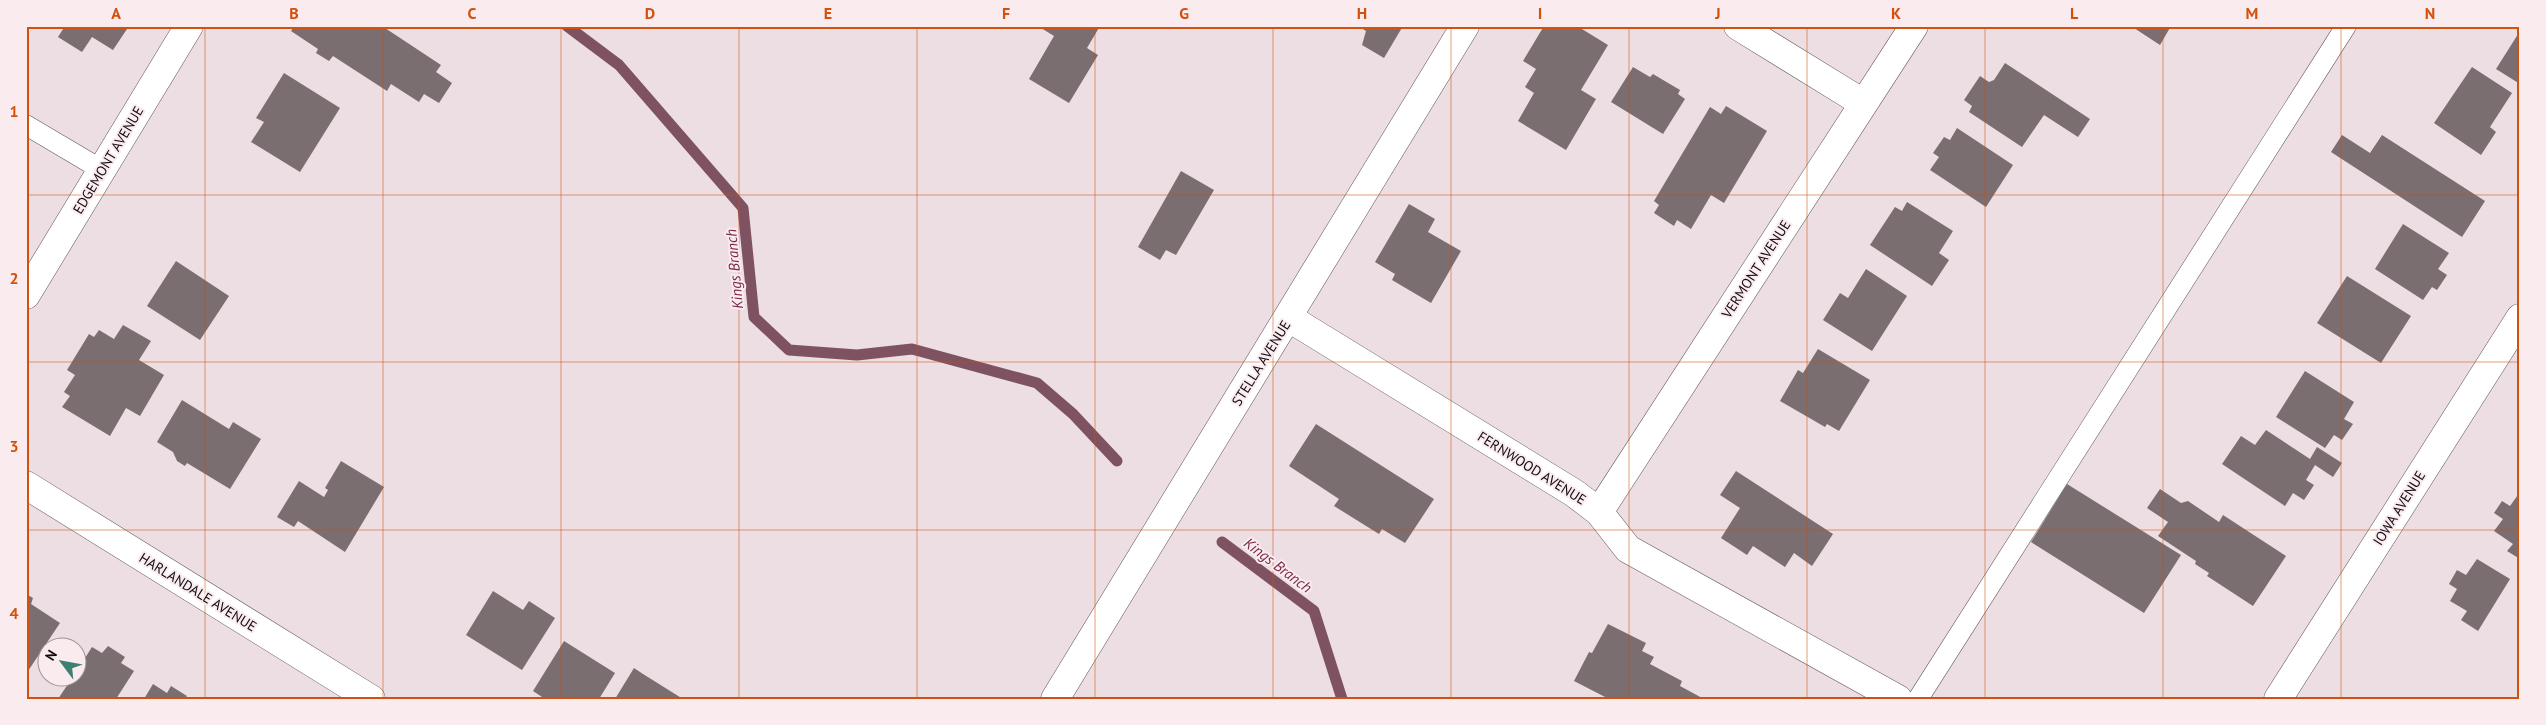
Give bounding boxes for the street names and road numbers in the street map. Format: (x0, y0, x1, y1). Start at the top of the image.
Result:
street label: EDGEMONT AVENUE (69, 103, 147, 217)
street label: VERMONT AVENUE (1717, 217, 1794, 322)
street label: STELLA AVENUE (1228, 317, 1294, 409)
street label: FERNWOOD AVENUE (1474, 427, 1590, 509)
street label: IOWA AVENUE (2369, 467, 2429, 549)
street label: HARLANDALE AVENUE (136, 549, 260, 635)

